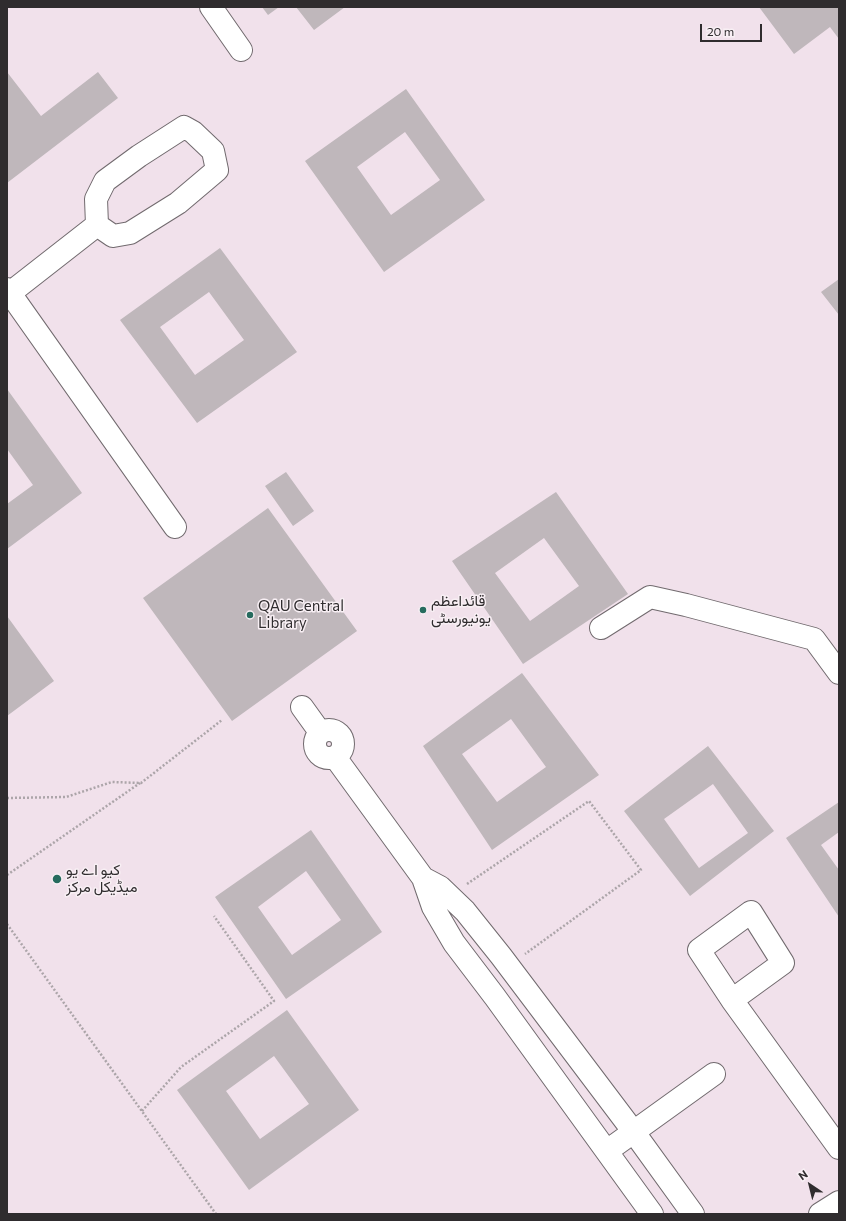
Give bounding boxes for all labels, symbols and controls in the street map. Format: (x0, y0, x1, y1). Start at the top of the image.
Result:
scale bar (702, 16, 764, 42)
text: 20 m (707, 24, 734, 38)
place label: قائداعظم یونیورسٹی (431, 592, 491, 627)
place label: QAU Central Library (258, 597, 344, 632)
marker: قائداعظم یونیورسٹی (418, 605, 428, 615)
marker: QAU Central Library (245, 610, 255, 620)
place label: کیو اے یو میڈیکل مرکز (66, 861, 138, 896)
marker: کیو اے یو میڈیکل مرکز (51, 873, 63, 885)
north arrow (790, 1165, 830, 1205)
text: N (796, 1167, 810, 1182)

